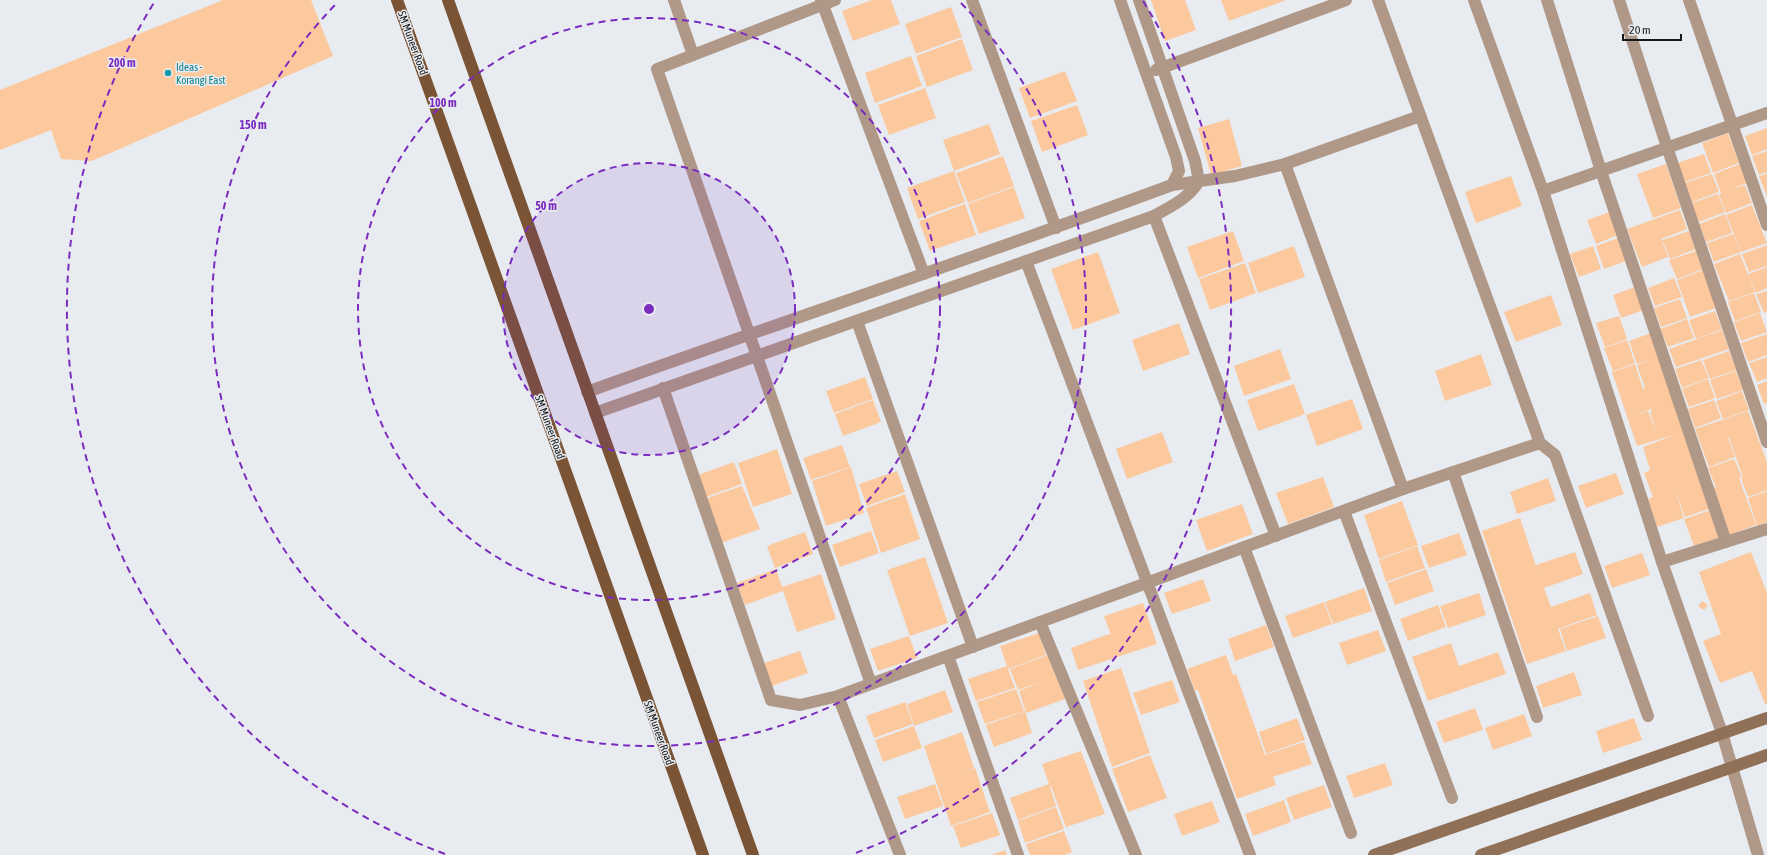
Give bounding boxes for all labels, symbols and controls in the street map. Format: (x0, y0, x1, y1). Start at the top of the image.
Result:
street label: SM Muneer Road (396, 9, 430, 77)
scale bar (1623, 16, 1681, 42)
text: 20 m (1629, 23, 1651, 37)
text: 200 m (108, 56, 136, 70)
place label: Ideas - Korangi East (176, 61, 225, 86)
marker: Ideas - Korangi East (163, 68, 173, 78)
text: 100 m (429, 96, 457, 110)
text: 150 m (239, 118, 267, 132)
text: 50 m (535, 199, 557, 213)
centre of rings (642, 302, 656, 316)
street label: SM Muneer Road (533, 393, 567, 461)
street label: SM Muneer Road (642, 699, 676, 767)

